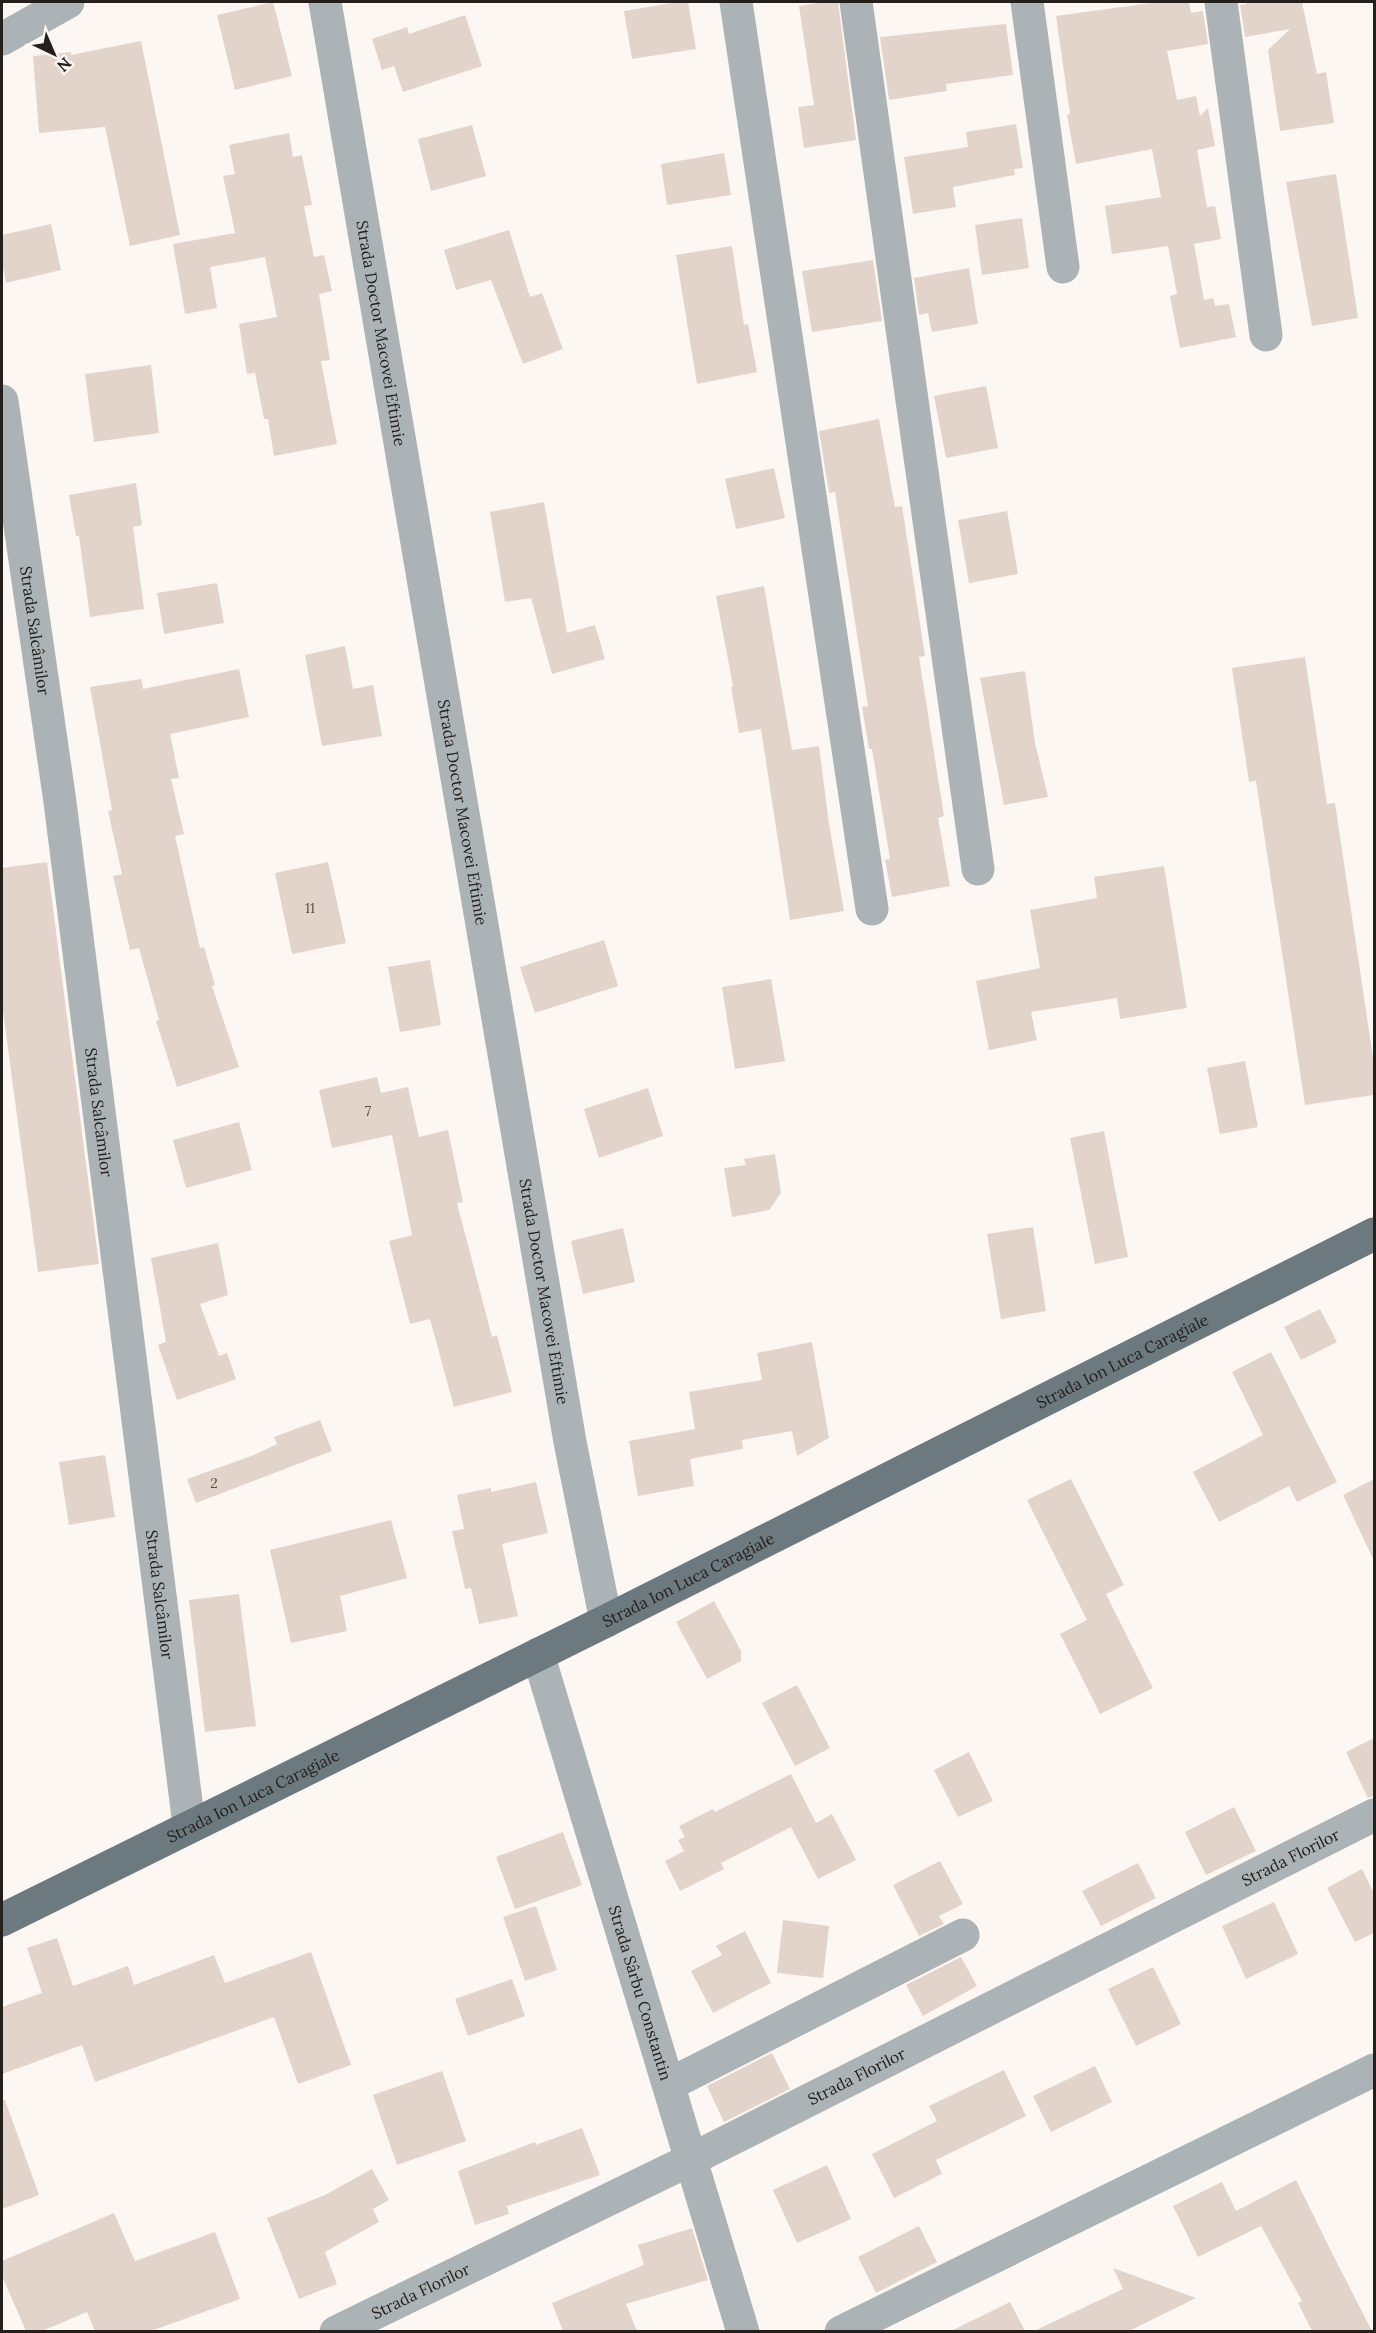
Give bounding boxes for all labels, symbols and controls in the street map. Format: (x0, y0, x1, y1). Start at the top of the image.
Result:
north arrow (24, 24, 84, 84)
text: N (53, 53, 76, 76)
street label: Strada Doctor Macovei Eftimie (352, 219, 410, 448)
street label: Strada Salcâmilor (16, 565, 54, 697)
street label: Strada Doctor Macovei Eftimie (434, 698, 492, 927)
house number: 11 (305, 899, 315, 917)
street label: Strada Salcâmilor (81, 1046, 117, 1178)
house number: 7 (365, 1102, 372, 1120)
street label: Strada Doctor Macovei Eftimie (515, 1177, 573, 1406)
street label: Strada Ion Luca Caragiale (1033, 1309, 1212, 1413)
house number: 2 (210, 1474, 218, 1492)
street label: Strada Ion Luca Caragiale (599, 1528, 778, 1631)
street label: Strada Salcâmilor (142, 1529, 178, 1661)
street label: Strada Ion Luca Caragiale (163, 1745, 343, 1847)
street label: Strada Florilor (1238, 1824, 1343, 1890)
street label: Strada Sârbu Constantin (605, 1903, 676, 2083)
street label: Strada Florilor (804, 2043, 909, 2109)
street label: Strada Florilor (368, 2259, 473, 2323)

